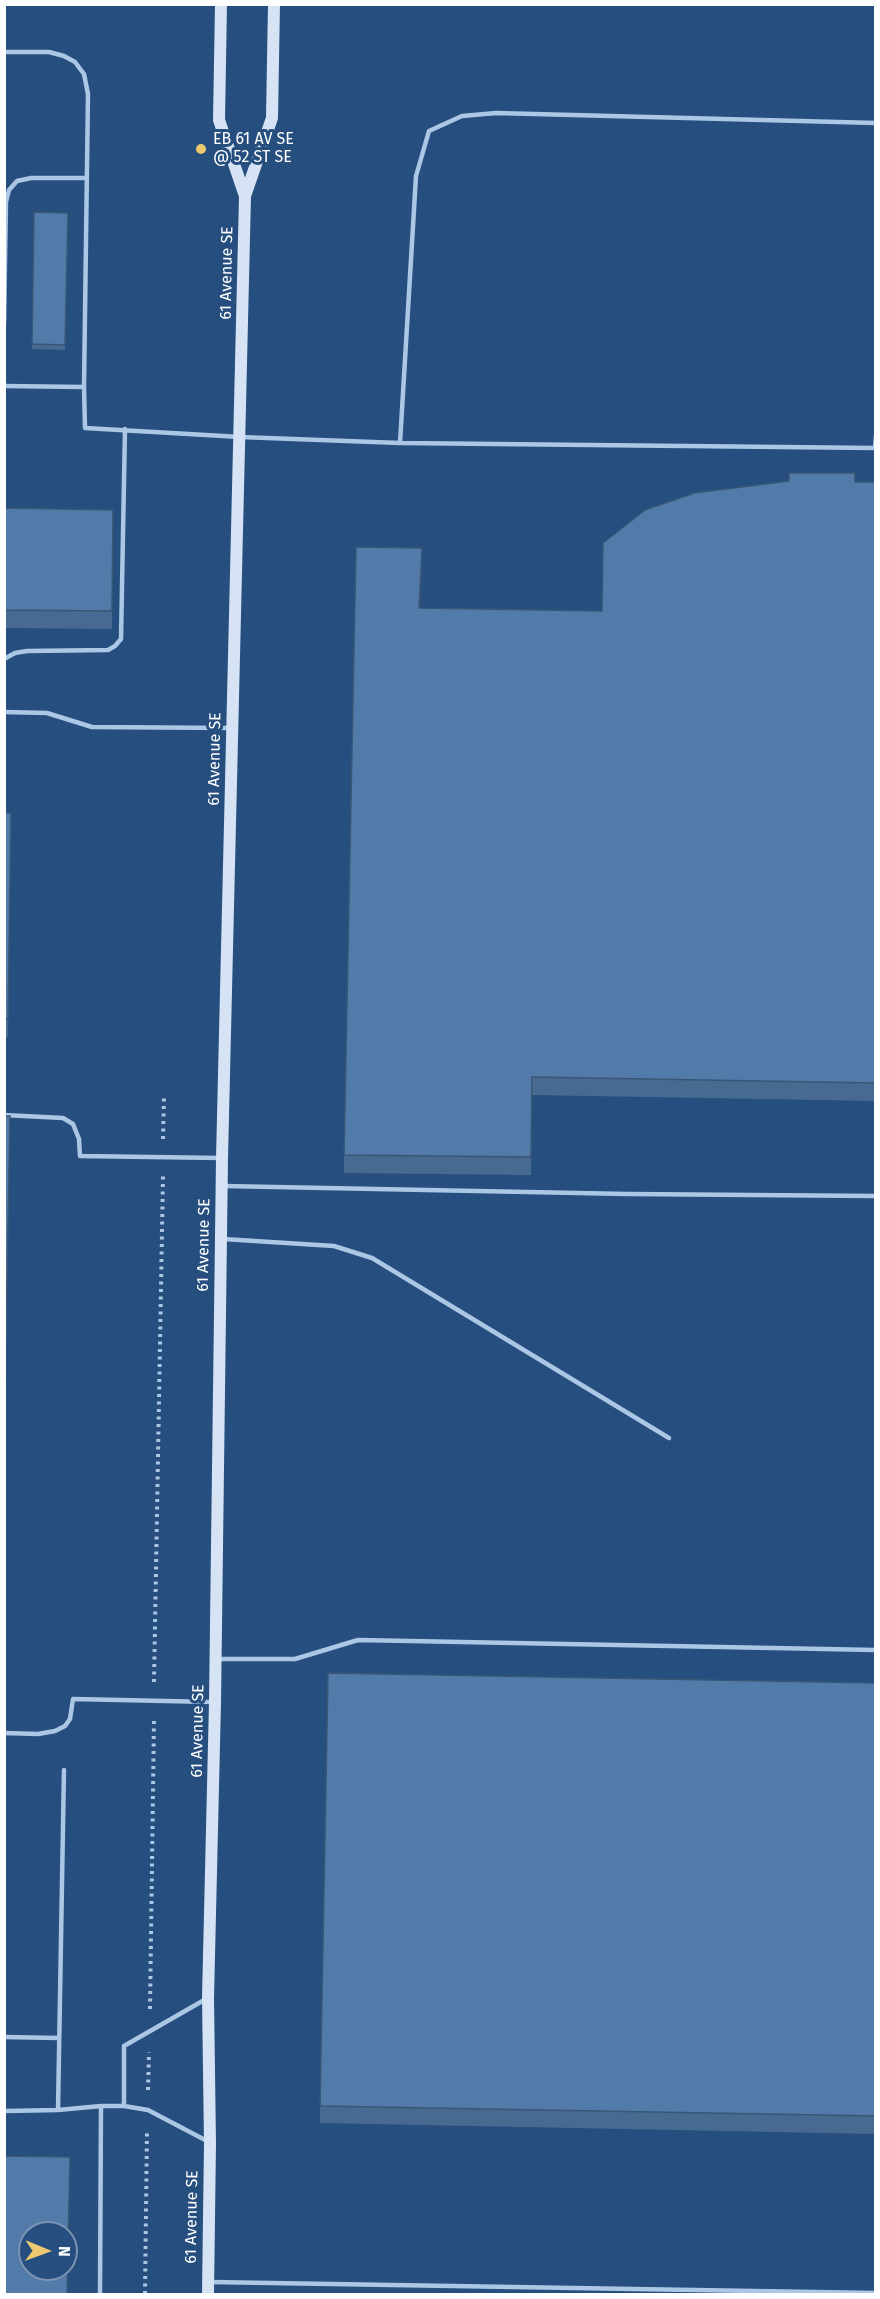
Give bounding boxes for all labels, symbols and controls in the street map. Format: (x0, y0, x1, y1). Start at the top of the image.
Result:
place label: EB 61 AV SE @ 52 ST SE (213, 130, 294, 168)
marker: EB 61 AV SE @ 52 ST SE (194, 142, 208, 156)
street label: 61 Avenue SE (217, 226, 237, 320)
street label: 61 Avenue SE (205, 712, 225, 806)
street label: 61 Avenue SE (194, 1198, 214, 1292)
street label: 61 Avenue SE (188, 1684, 208, 1778)
street label: 61 Avenue SE (182, 2170, 202, 2264)
north arrow (18, 2221, 78, 2281)
text: N (55, 2246, 74, 2257)

